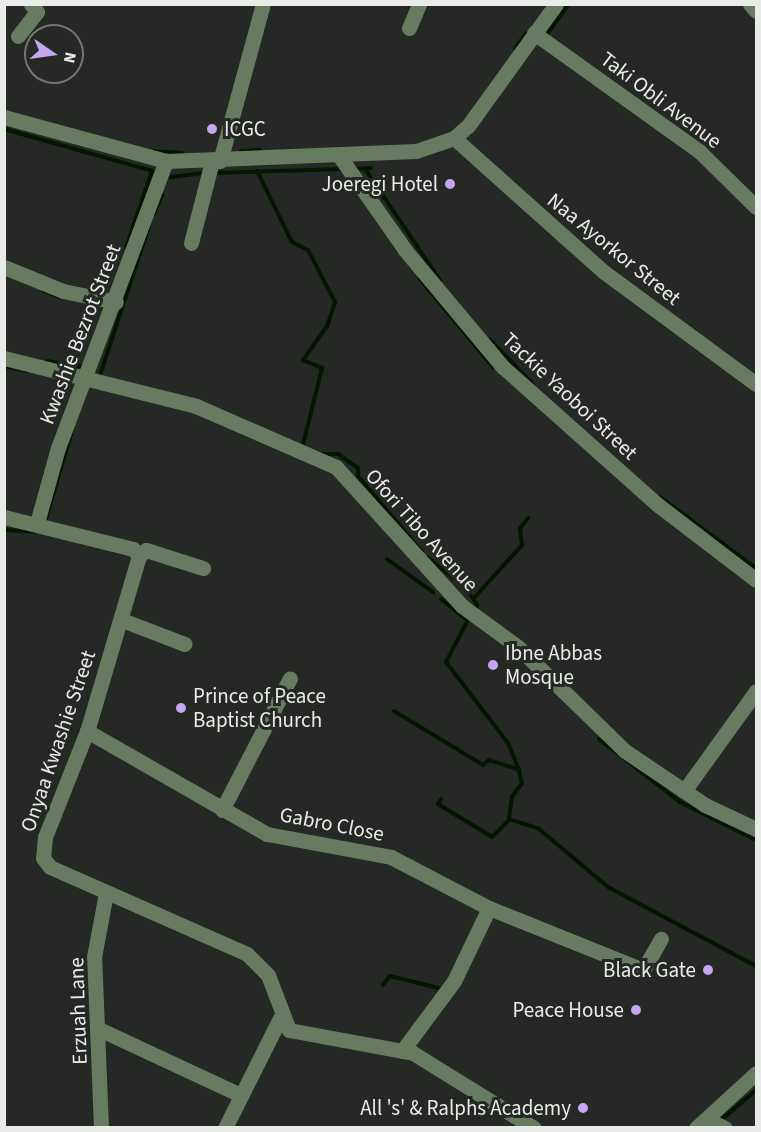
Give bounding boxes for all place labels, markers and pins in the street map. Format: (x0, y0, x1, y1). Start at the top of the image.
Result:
place label: ICGC (224, 116, 266, 142)
marker: ICGC (205, 122, 219, 136)
place label: Joeregi Hotel (322, 171, 438, 197)
marker: Joeregi Hotel (443, 177, 457, 191)
place label: Ibne Abbas Mosque (505, 640, 602, 690)
marker: Ibne Abbas Mosque (486, 658, 500, 672)
place label: Prince of Peace Baptist Church (193, 683, 326, 733)
marker: Prince of Peace Baptist Church (174, 701, 188, 715)
place label: Black Gate (603, 957, 696, 983)
marker: Black Gate (701, 963, 715, 977)
place label: Peace House (512, 997, 624, 1023)
marker: Peace House (629, 1003, 643, 1017)
place label: All 's' & Ralphs Academy (360, 1095, 571, 1121)
marker: All 's' & Ralphs Academy (576, 1101, 590, 1115)

